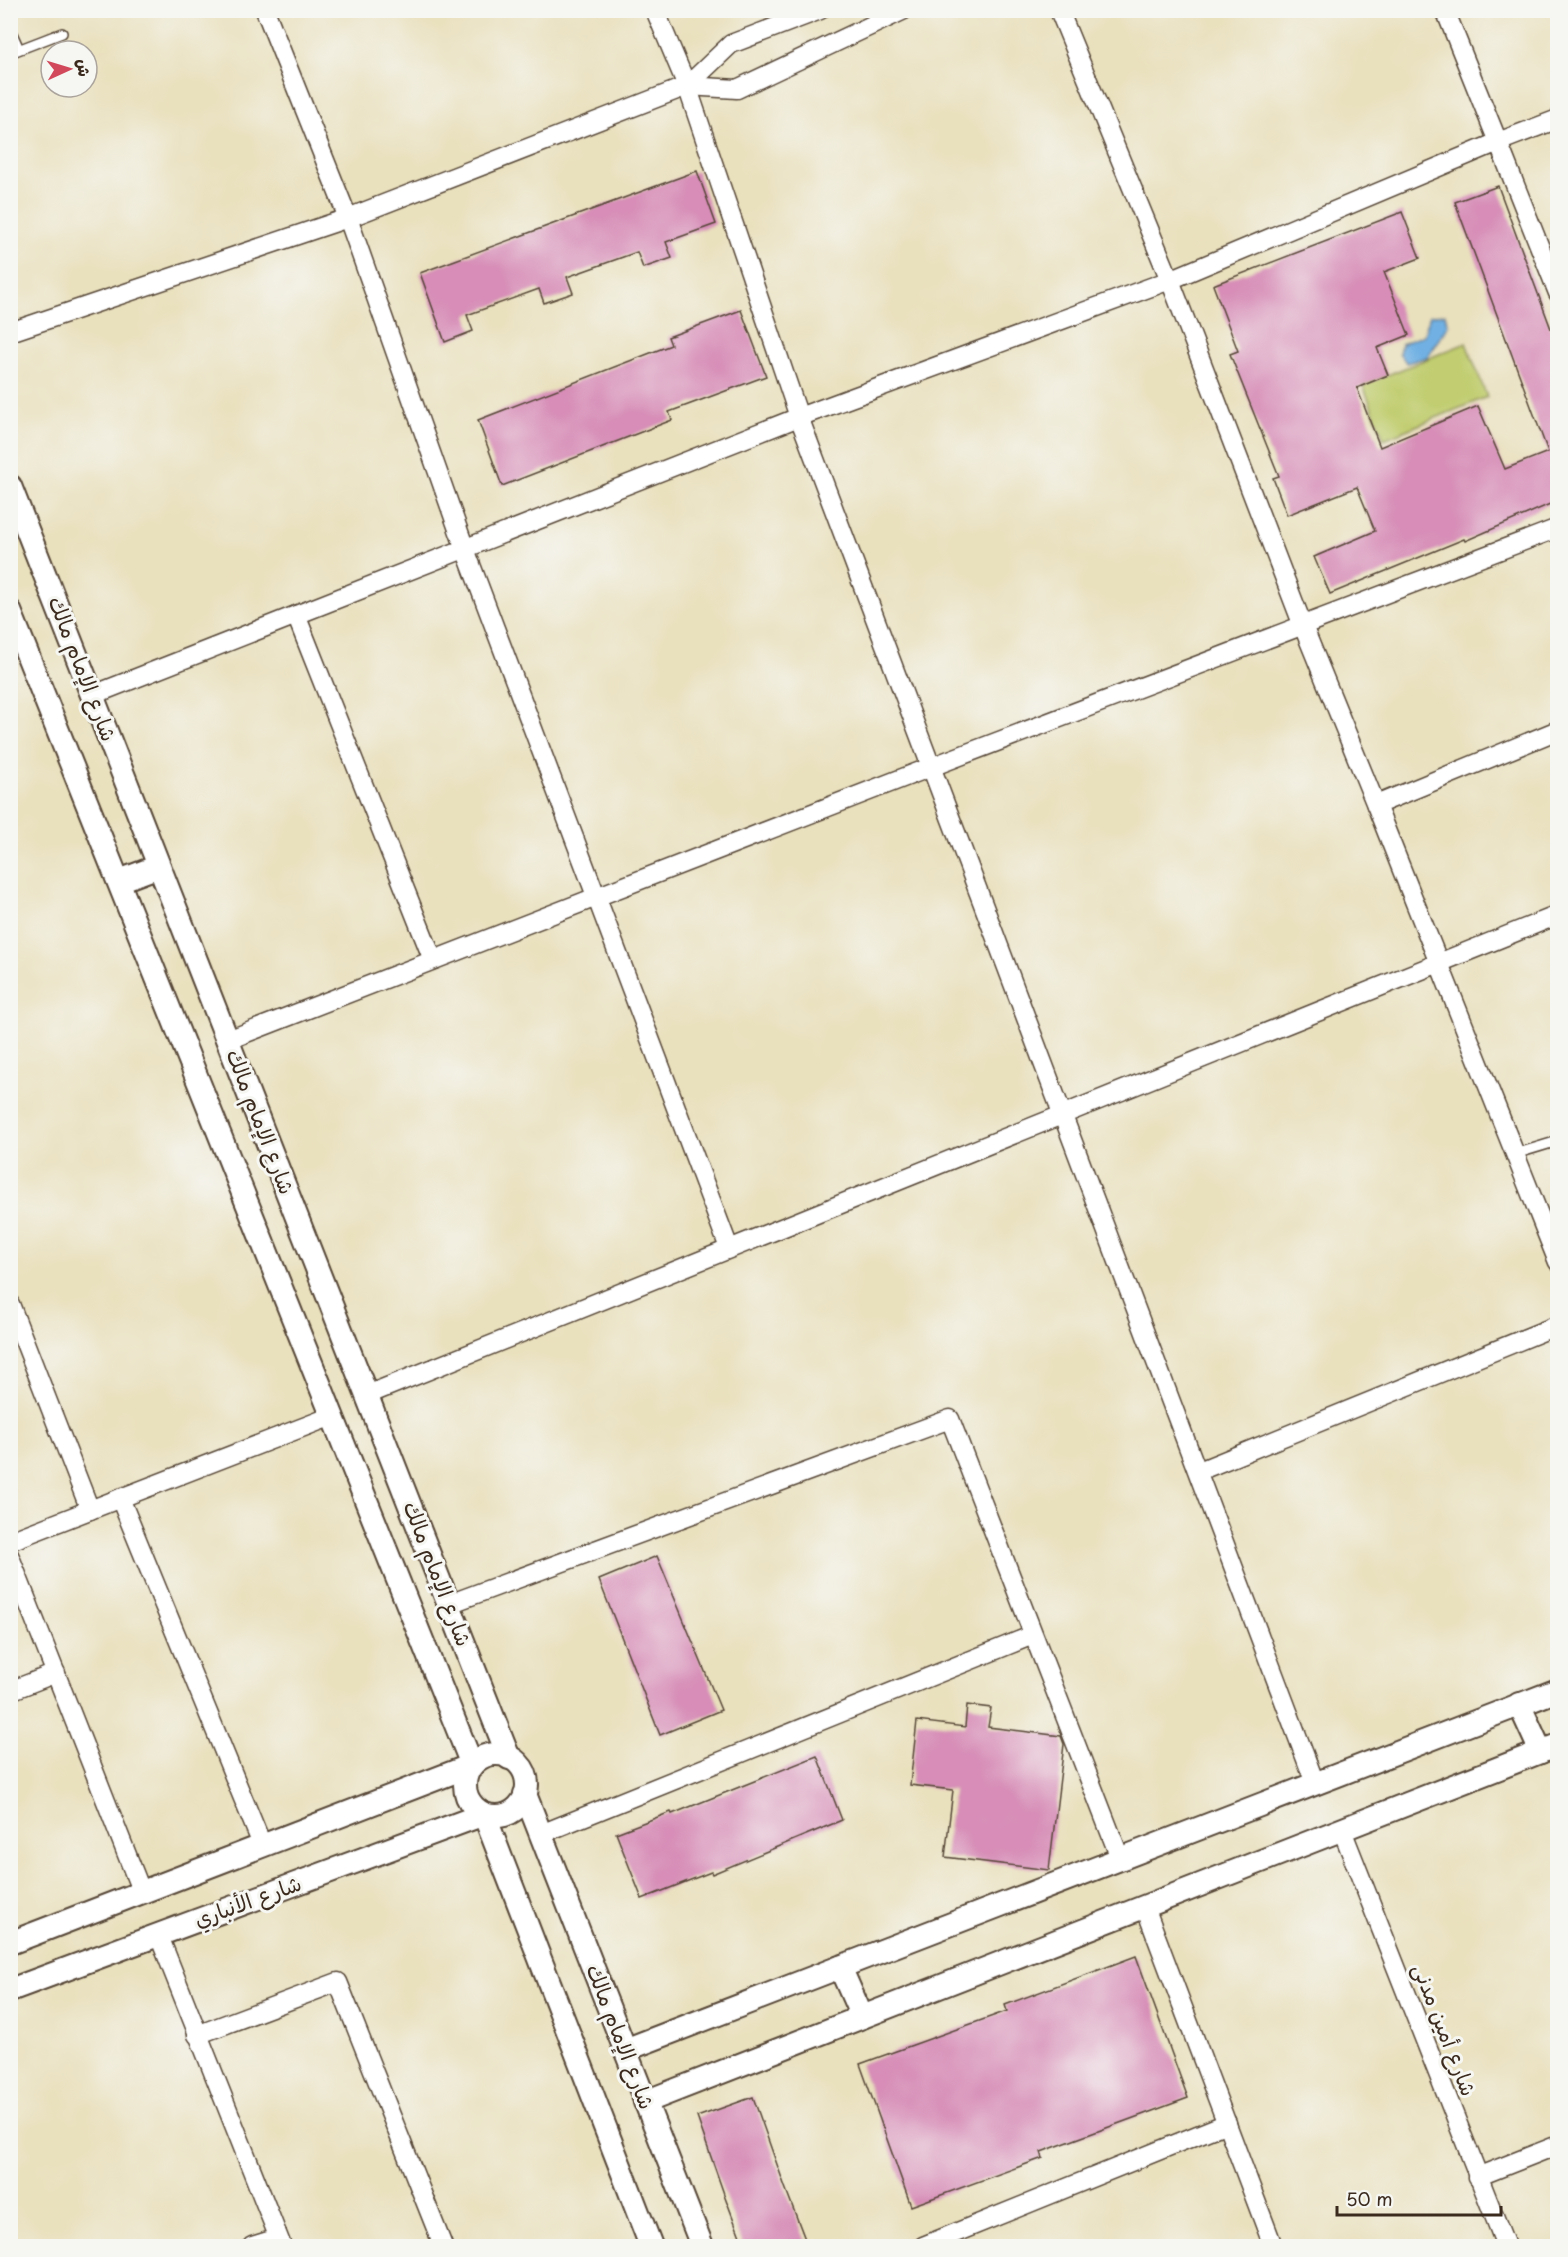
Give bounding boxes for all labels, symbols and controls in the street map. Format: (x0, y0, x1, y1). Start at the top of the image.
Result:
north arrow (39, 39, 99, 99)
text: ش (72, 58, 98, 78)
street label: شارع الإمام مالك (40, 591, 126, 746)
street label: شارع الإمام مالك (218, 1044, 304, 1199)
street label: شارع الإمام مالك (395, 1496, 481, 1651)
street label: شارع الأنباري (189, 1866, 306, 1935)
street label: شارع أمين مدنى (1405, 1958, 1486, 2101)
street label: شارع الإمام مالك (578, 1959, 664, 2114)
scale bar (1337, 2179, 1500, 2217)
text: 50 m (1346, 2185, 1393, 2212)

